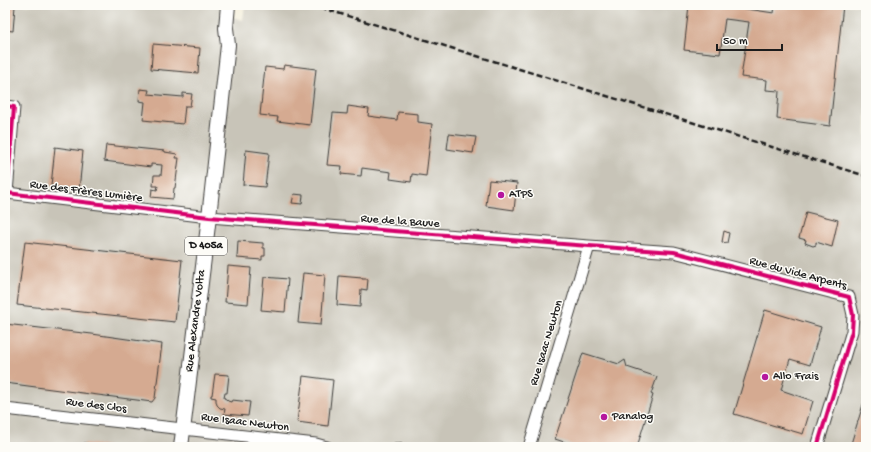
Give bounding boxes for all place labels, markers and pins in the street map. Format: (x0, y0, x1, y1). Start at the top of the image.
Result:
place label: ATPS (509, 188, 533, 202)
marker: ATPS (496, 190, 506, 200)
place label: Allo Frais (773, 370, 819, 384)
marker: Allo Frais (760, 372, 770, 382)
place label: Panalog (611, 410, 654, 424)
marker: Panalog (599, 412, 609, 422)

